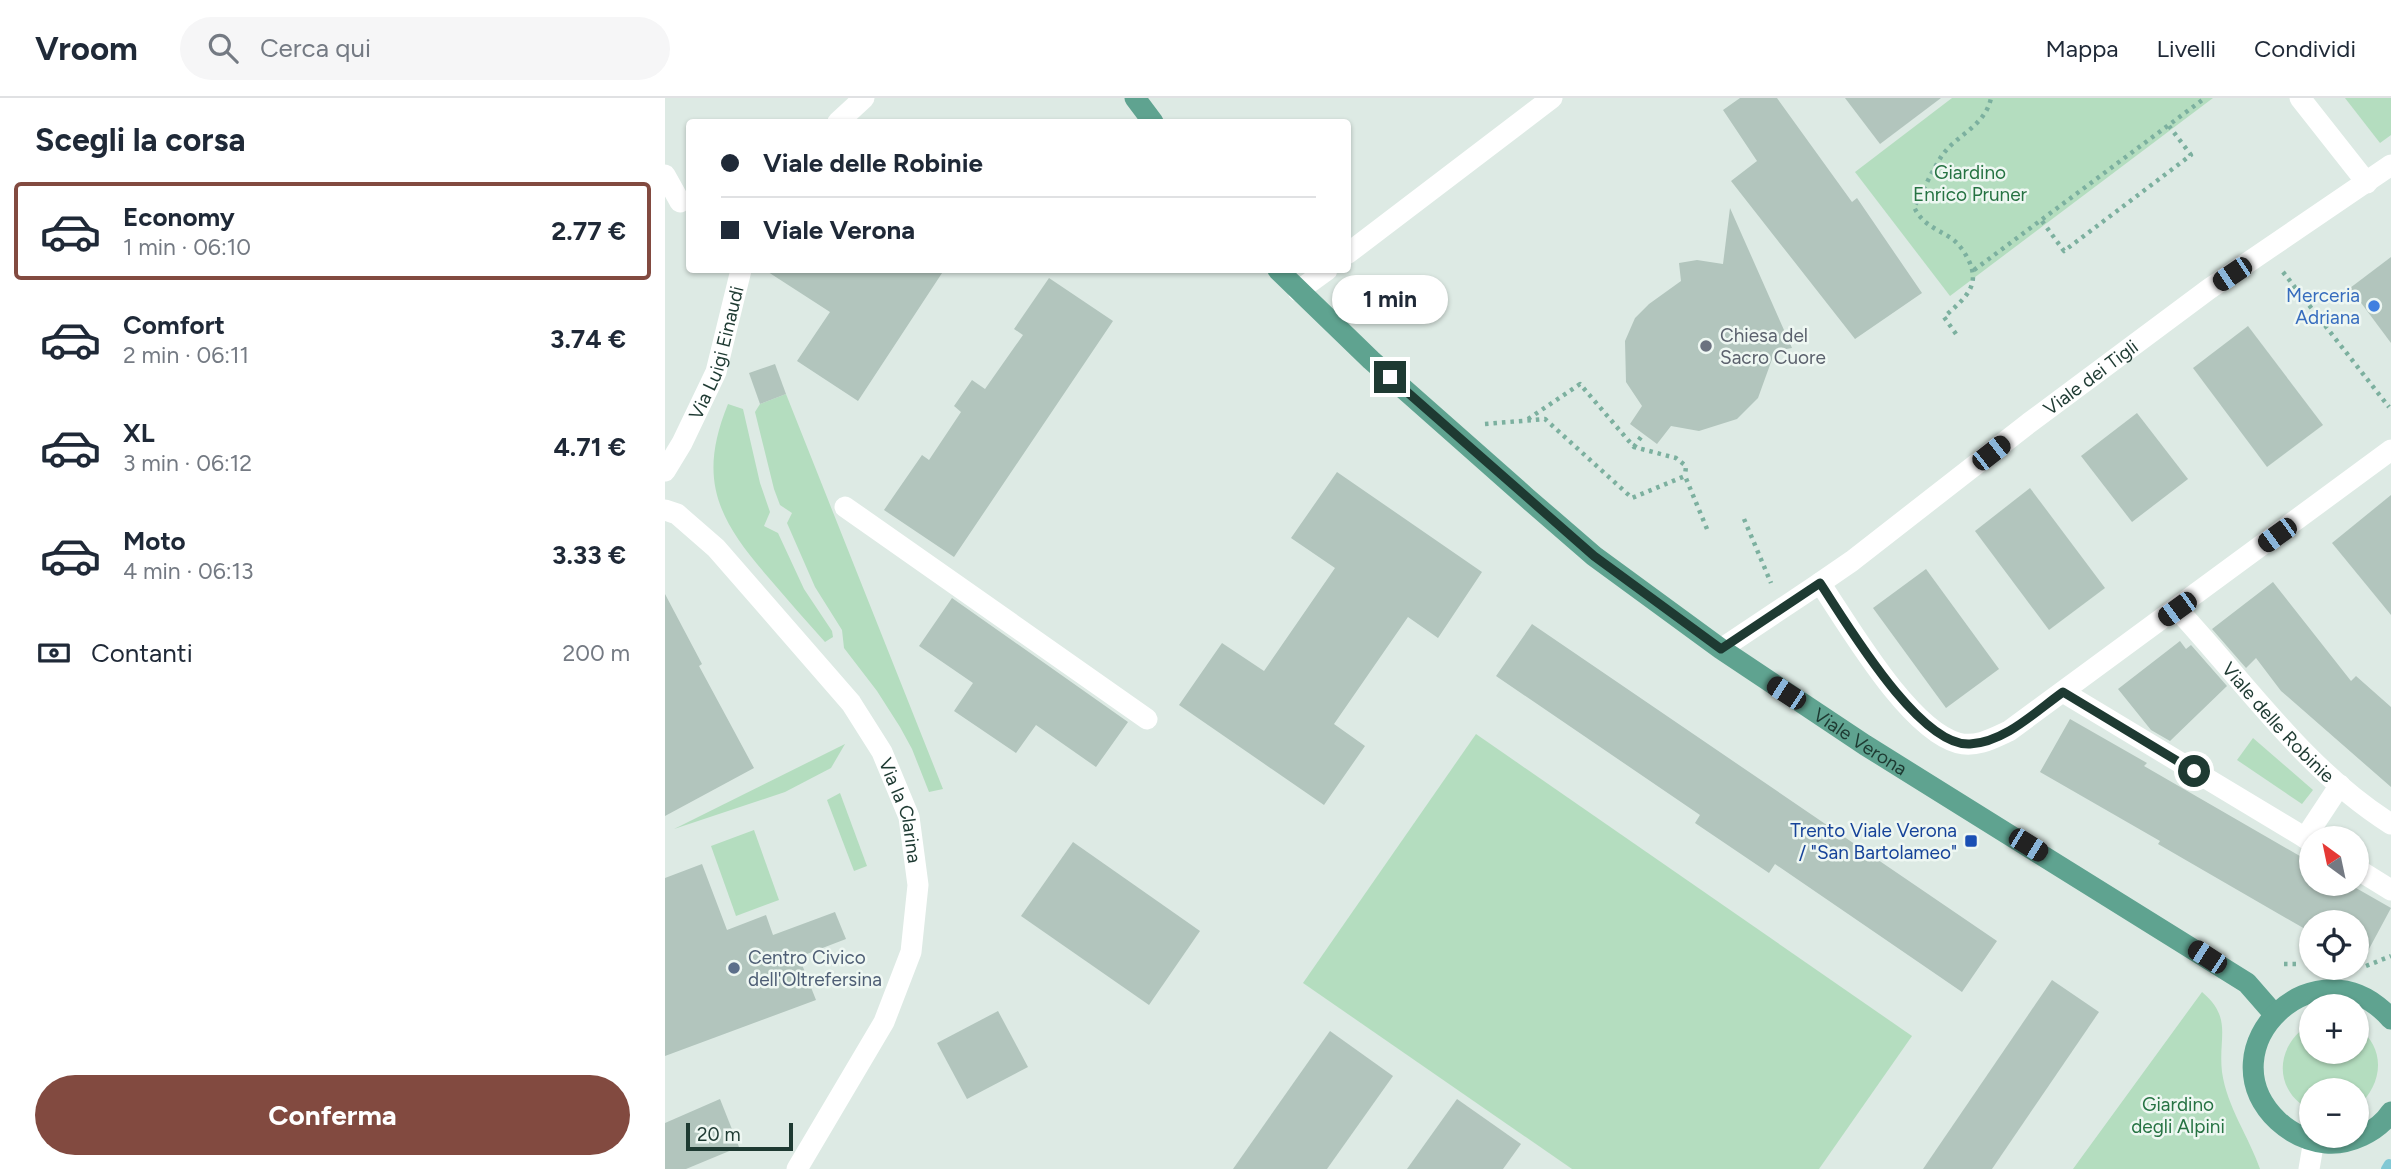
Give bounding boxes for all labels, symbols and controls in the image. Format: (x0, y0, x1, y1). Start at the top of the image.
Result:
search box (180, 17, 670, 80)
text: Vroom (35, 29, 138, 68)
icon: search (204, 29, 242, 67)
text: Cerca qui (260, 32, 371, 64)
text: Mappa (2045, 34, 2119, 63)
text: Livelli (2157, 34, 2216, 63)
text: Condividi (2254, 34, 2356, 63)
text: Scegli la corsa (35, 121, 245, 159)
text: Viale delle Robinie (763, 147, 983, 179)
park label: Giardino Enrico Pruner (1913, 161, 2028, 206)
icon: car (39, 200, 102, 263)
text: Economy (123, 201, 235, 233)
text: Viale Verona (763, 214, 915, 246)
text: 2.77 € (551, 215, 626, 247)
text: 1 min · 06:10 (123, 233, 251, 261)
car (2209, 254, 2256, 294)
callout: 1 min (1332, 275, 1448, 324)
street label: Via Luigi Einaudi (684, 284, 748, 423)
place label: Merceria Adriana (2286, 284, 2360, 329)
text: 1 min (1363, 285, 1417, 313)
marker: Merceria Adriana (2366, 298, 2382, 314)
icon: car (39, 308, 102, 371)
text: Comfort (123, 309, 225, 341)
text: 3.74 € (550, 323, 626, 355)
place label: Chiesa del Sacro Cuore (1720, 324, 1826, 369)
street label: Viale dei Tigli (2039, 335, 2142, 420)
marker: Chiesa del Sacro Cuore (1698, 338, 1714, 354)
text: 2 min · 06:11 (123, 341, 249, 369)
route end (1374, 361, 1406, 393)
icon: car (39, 416, 102, 479)
text: XL (123, 417, 155, 449)
text: 4.71 € (553, 431, 626, 463)
car (1968, 432, 2015, 474)
text: 3 min · 06:12 (123, 449, 252, 477)
car (2254, 514, 2301, 556)
icon: car (39, 524, 102, 587)
text: Moto (123, 525, 186, 557)
text: 3.33 € (552, 539, 626, 571)
text: 4 min · 06:13 (123, 557, 254, 585)
car (2154, 588, 2201, 630)
icon: cash (35, 634, 73, 672)
text: Contanti (91, 637, 193, 669)
text: 200 m (562, 639, 630, 667)
street label: Viale delle Robinie (2217, 657, 2339, 787)
car (1763, 673, 1810, 713)
street label: Viale Verona (1809, 703, 1912, 780)
street label: Via la Clarina (874, 754, 926, 864)
route start (2178, 755, 2210, 787)
place label: Trento Viale Verona / "San Bartolameo" (1790, 819, 1957, 864)
car (2005, 825, 2052, 865)
north arrow (2299, 826, 2369, 896)
map controls (2299, 826, 2369, 1148)
marker: Trento Viale Verona / "San Bartolameo" (1963, 833, 1979, 849)
button: locate (2299, 910, 2369, 980)
car (2184, 937, 2231, 977)
place label: Centro Civico dell'Oltrefersina (748, 946, 882, 991)
marker: Centro Civico dell'Oltrefersina (726, 960, 742, 976)
button: + (2299, 994, 2369, 1064)
button: Conferma (35, 1075, 630, 1155)
button: − (2299, 1078, 2369, 1148)
park label: Giardino degli Alpini (2131, 1093, 2225, 1138)
scale bar (686, 1120, 793, 1152)
text: 20 m (697, 1123, 741, 1146)

